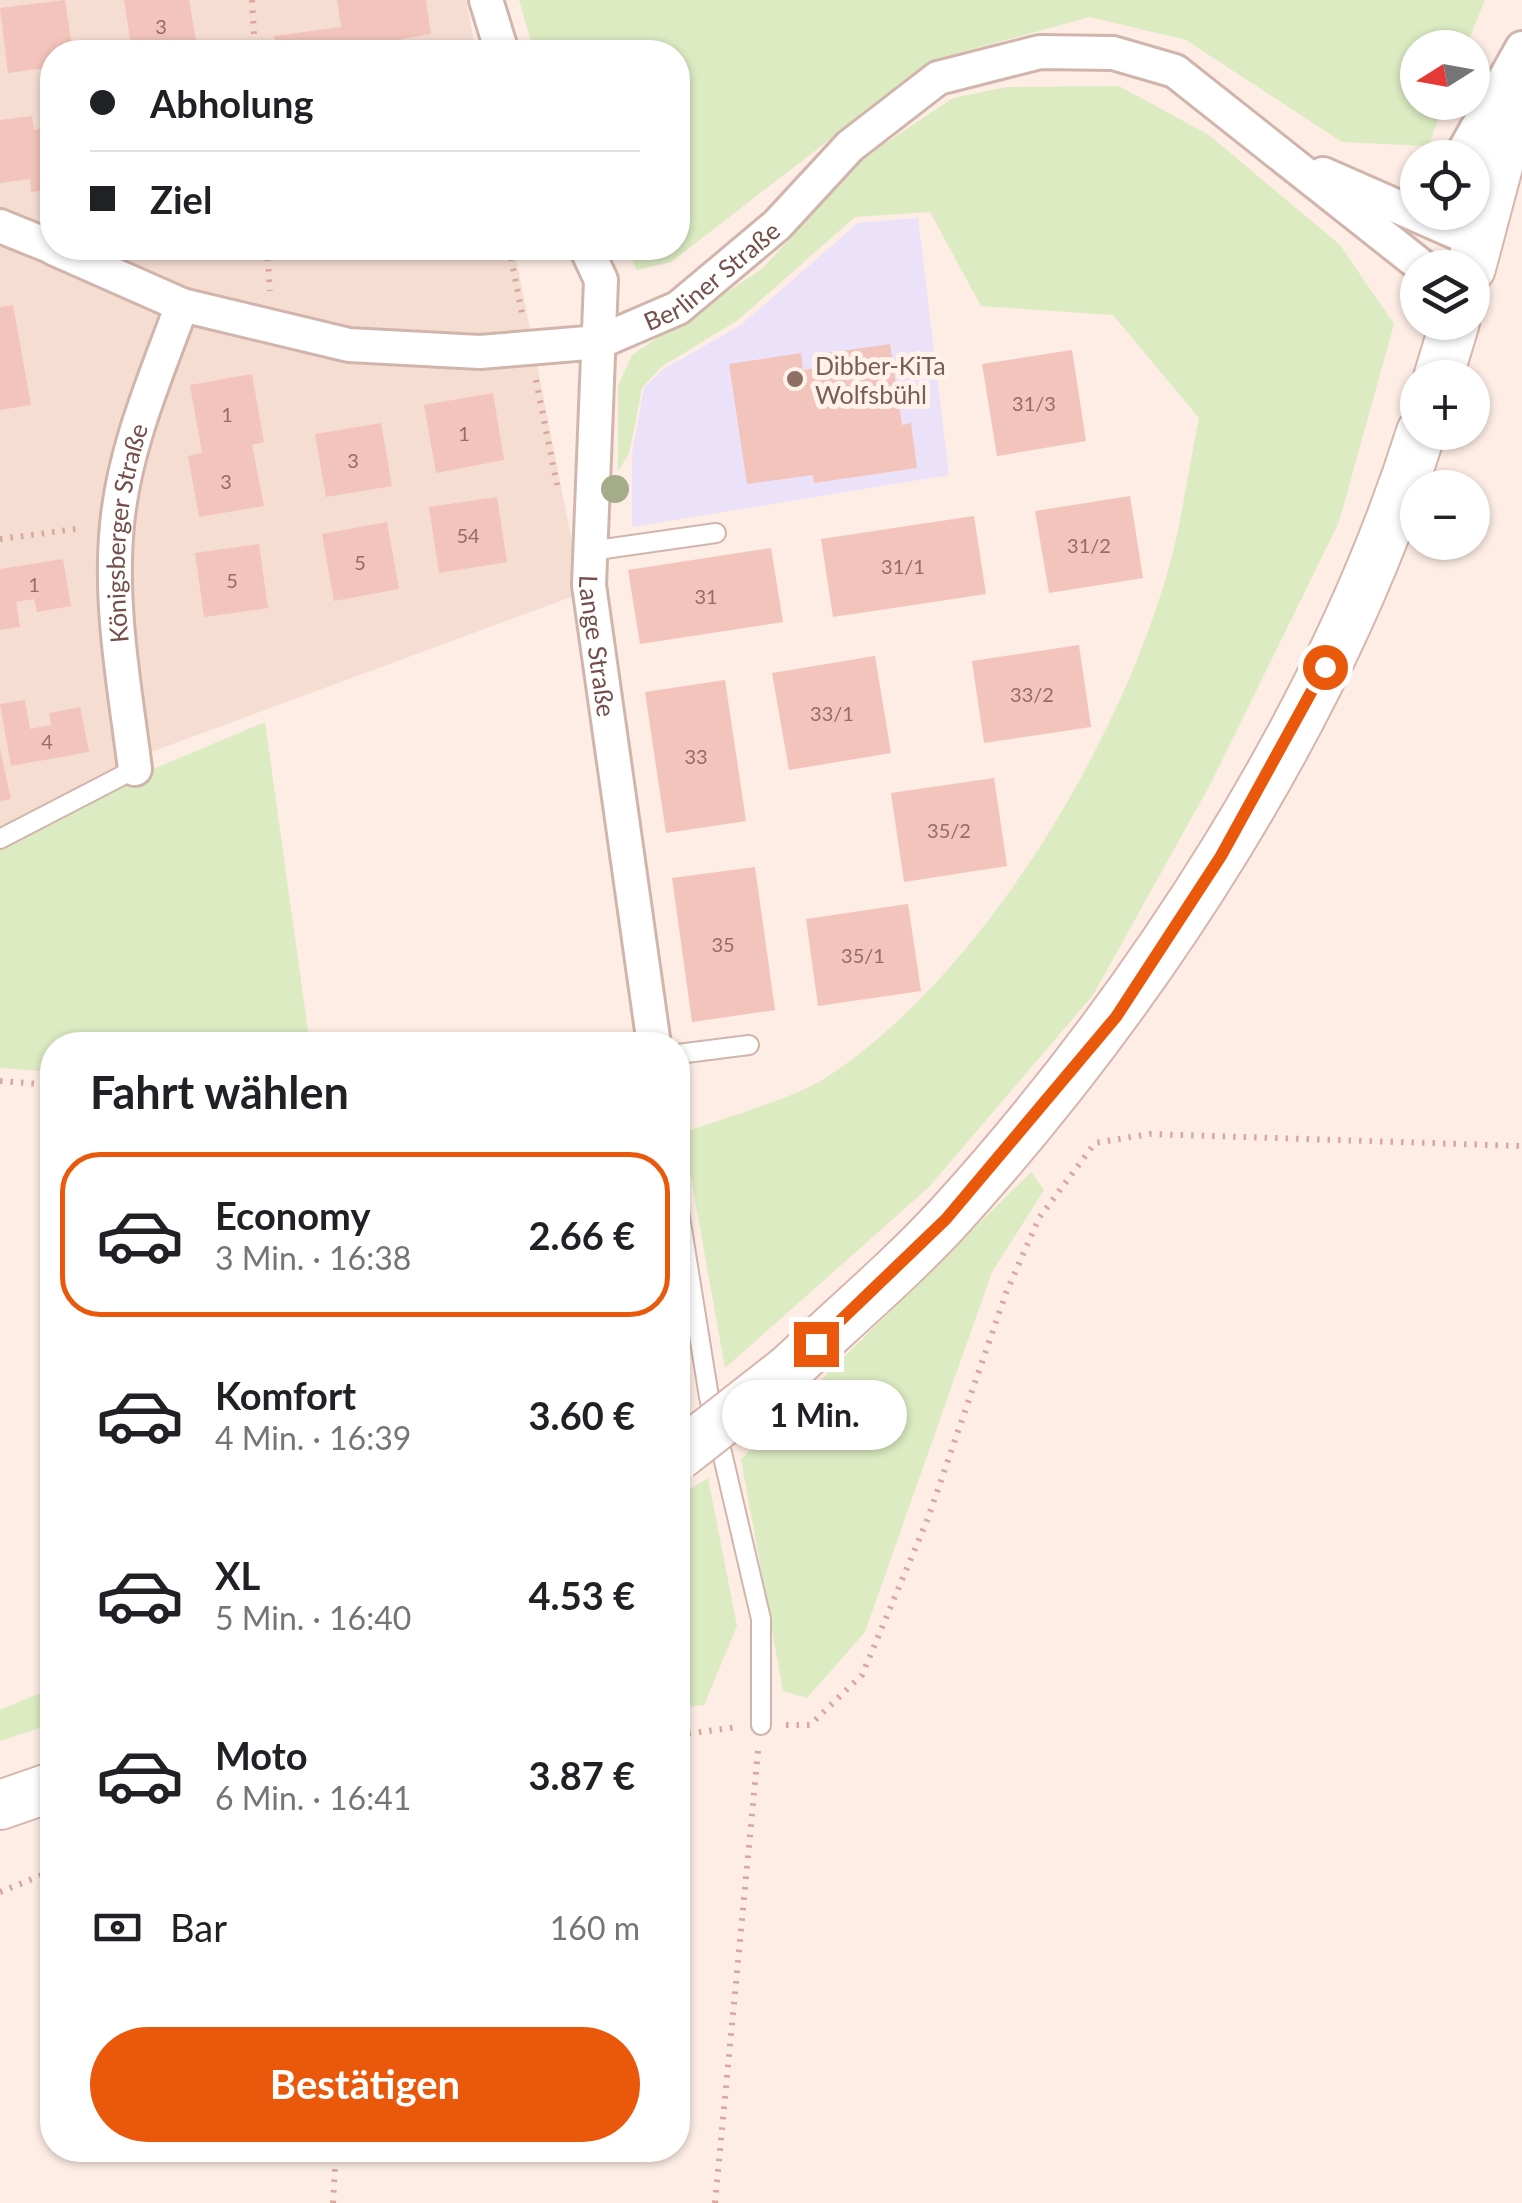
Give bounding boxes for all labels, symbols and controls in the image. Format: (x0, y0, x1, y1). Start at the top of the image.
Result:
house number: 3 (155, 14, 167, 38)
north arrow (1400, 30, 1490, 120)
map controls (1400, 30, 1490, 560)
text: Abholung (150, 80, 314, 126)
button: locate (1400, 140, 1490, 230)
text: Ziel (150, 176, 212, 222)
street label: Berliner Straße (639, 215, 785, 336)
button: layers (1400, 250, 1490, 340)
place label: Dibber-KiTa Wolfsbühl (815, 350, 946, 409)
button: + (1400, 360, 1490, 450)
marker: Dibber-KiTa Wolfsbühl (784, 368, 806, 390)
house number: 31/3 (1012, 391, 1056, 415)
house number: 1 (221, 402, 233, 426)
street label: Königsberger Straße (100, 419, 153, 644)
house number: 1 (458, 421, 470, 445)
house number: 3 (347, 448, 359, 472)
house number: 3 (220, 469, 232, 493)
button: − (1400, 470, 1490, 560)
house number: 54 (456, 523, 480, 547)
house number: 31/2 (1067, 533, 1111, 557)
house number: 5 (354, 550, 366, 574)
house number: 31/1 (881, 554, 925, 578)
house number: 5 (226, 568, 238, 592)
house number: 1 (28, 572, 40, 596)
street label: Lange Straße (574, 574, 622, 719)
house number: 31 (694, 584, 718, 608)
route start (1303, 645, 1348, 690)
house number: 33/2 (1010, 682, 1054, 706)
house number: 33/1 (810, 701, 854, 725)
house number: 4 (41, 729, 53, 753)
house number: 33 (684, 744, 708, 768)
house number: 35/2 (927, 818, 971, 842)
house number: 35 (711, 932, 735, 956)
house number: 35/1 (841, 943, 885, 967)
text: Fahrt wählen (90, 1065, 349, 1119)
icon: car (95, 1190, 185, 1280)
text: Economy (215, 1192, 370, 1238)
text: 2.66 € (529, 1212, 635, 1258)
text: 3 Min. · 16:38 (215, 1238, 411, 1277)
route end (794, 1322, 839, 1367)
icon: car (95, 1370, 185, 1460)
text: Komfort (215, 1372, 356, 1418)
callout: 1 Min. (724, 1379, 908, 1449)
text: 3.60 € (529, 1392, 635, 1438)
text: 1 Min. (769, 1395, 860, 1434)
text: 4 Min. · 16:39 (215, 1418, 411, 1457)
icon: car (95, 1550, 185, 1640)
text: XL (215, 1552, 260, 1598)
text: 4.53 € (529, 1572, 635, 1618)
text: 5 Min. · 16:40 (215, 1598, 411, 1637)
icon: car (95, 1730, 185, 1820)
text: Moto (215, 1732, 308, 1778)
text: 3.87 € (529, 1752, 635, 1798)
text: 6 Min. · 16:41 (215, 1778, 411, 1817)
icon: cash (90, 1900, 145, 1955)
text: Bar (170, 1904, 227, 1950)
text: 160 m (550, 1908, 640, 1947)
button: Bestätigen (90, 2027, 640, 2142)

